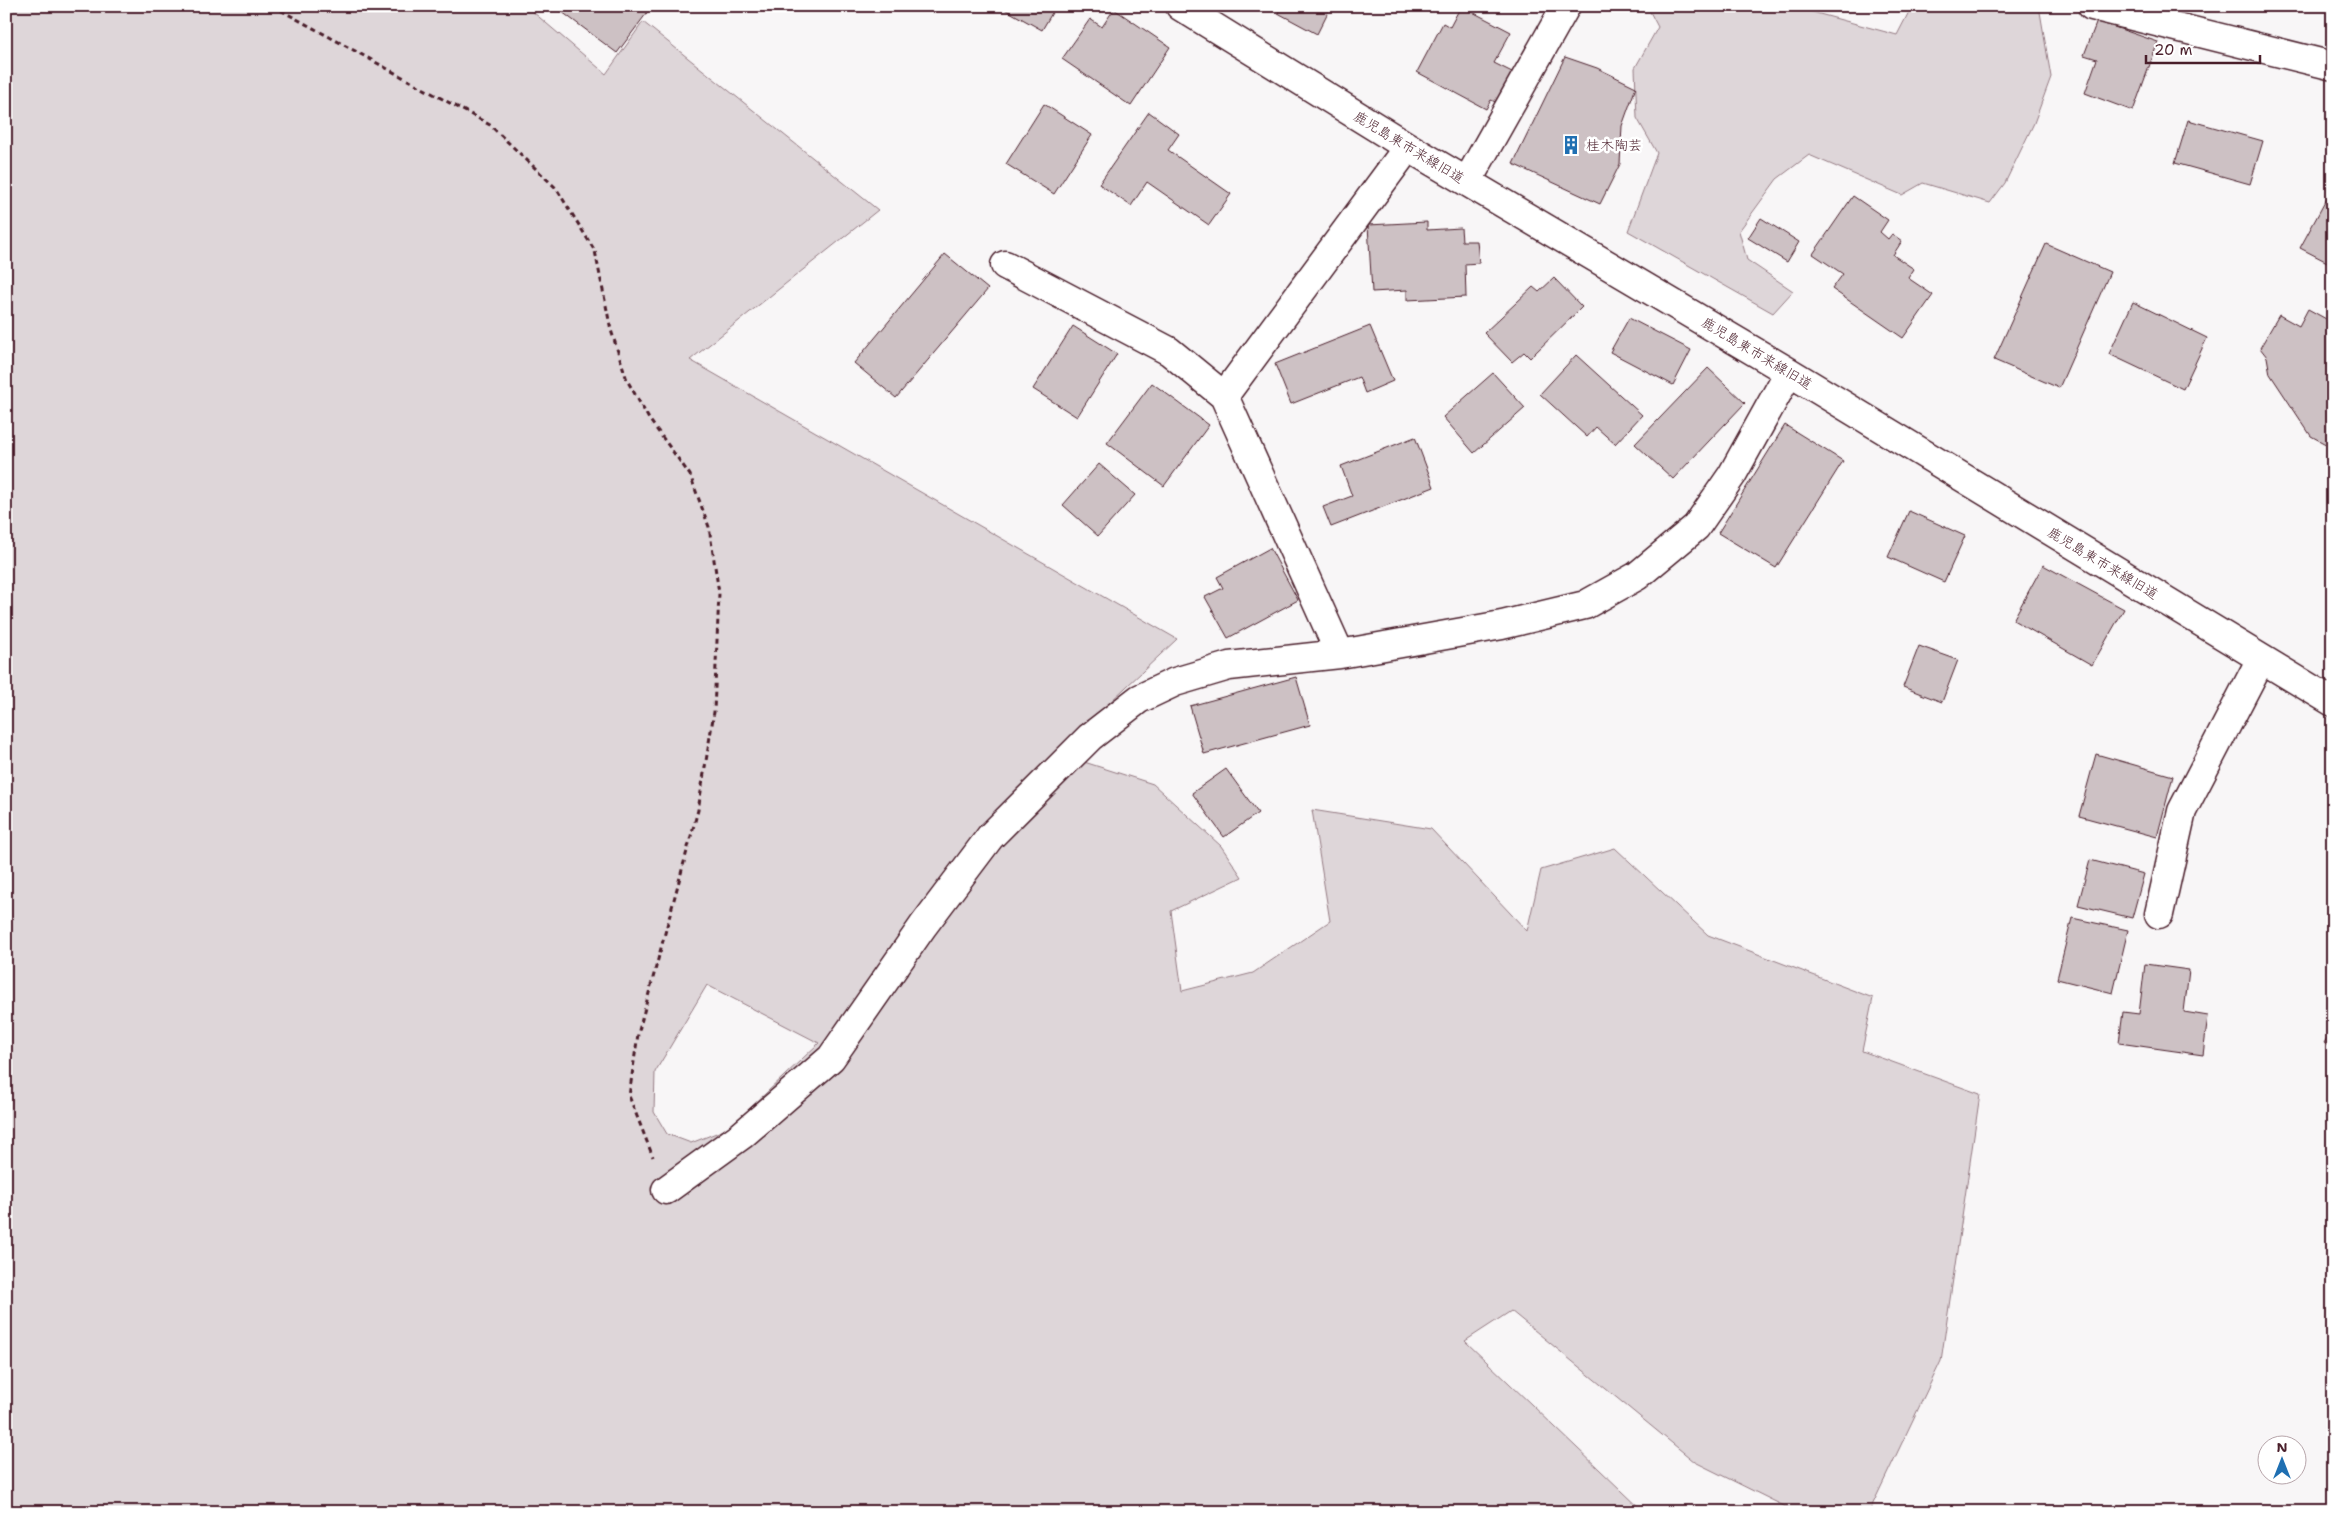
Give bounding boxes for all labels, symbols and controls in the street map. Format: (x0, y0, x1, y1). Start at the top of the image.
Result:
scale bar (2146, 32, 2260, 64)
text: 20 m (2154, 40, 2193, 60)
street label: 鹿児島東市来線旧道 (1350, 107, 1468, 187)
building icon: 桂木陶芸 (1560, 134, 1582, 156)
place label: 桂木陶芸 (1586, 136, 1642, 154)
street label: 鹿児島東市来線旧道 (1698, 313, 1816, 393)
street label: 鹿児島東市来線旧道 (2044, 523, 2162, 603)
north arrow (2256, 1436, 2306, 1486)
text: N (2276, 1438, 2288, 1456)

